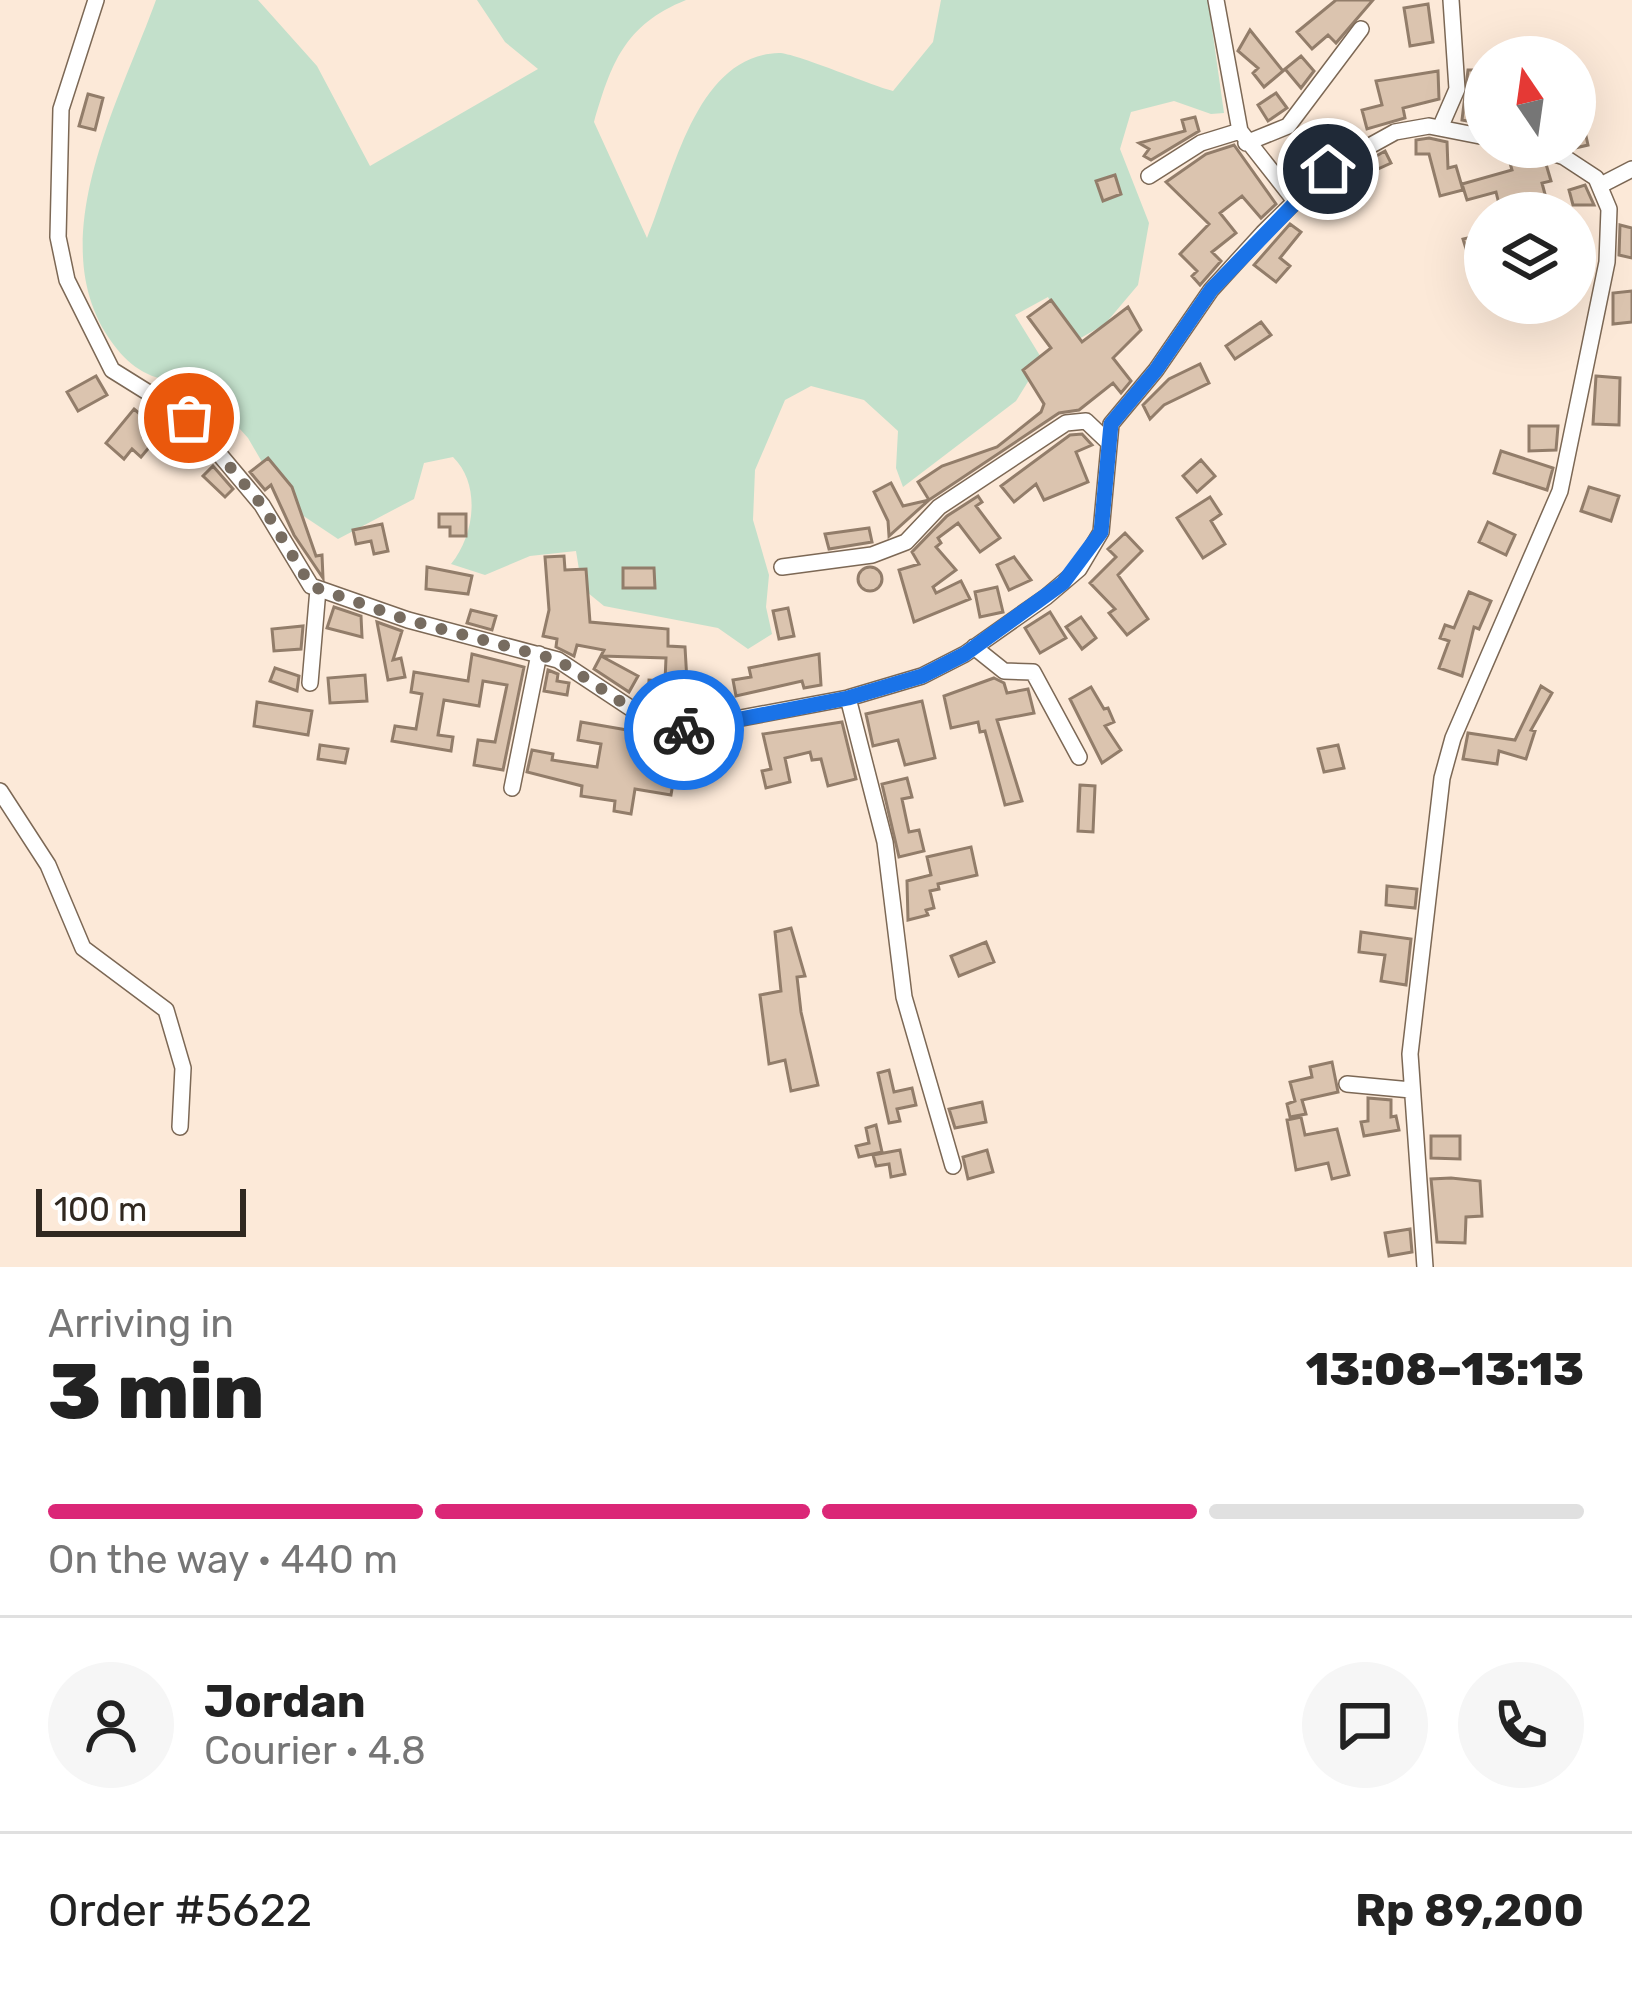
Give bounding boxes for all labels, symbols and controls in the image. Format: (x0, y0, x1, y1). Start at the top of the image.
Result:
north arrow (1464, 36, 1596, 168)
map controls (1464, 36, 1596, 324)
pin (1277, 118, 1379, 220)
icon: home (1295, 136, 1361, 202)
button: layers (1464, 192, 1596, 324)
pin (138, 367, 240, 469)
icon: bag (156, 385, 222, 451)
courier (624, 670, 744, 790)
icon: bike (651, 697, 717, 763)
scale bar (36, 1183, 246, 1236)
text: 100 m (54, 1190, 147, 1229)
text: Arriving in (48, 1301, 234, 1347)
text: 13:08–13:13 (1306, 1343, 1584, 1396)
text: 3 min (48, 1345, 264, 1438)
text: On the way · 440 m (48, 1537, 398, 1583)
button: person (48, 1662, 174, 1788)
button: chat (1302, 1662, 1428, 1788)
button: phone (1458, 1662, 1584, 1788)
text: Jordan (204, 1675, 366, 1728)
text: Courier · 4.8 (204, 1728, 426, 1774)
text: Order #5622 (48, 1884, 312, 1937)
text: Rp 89,200 (1355, 1884, 1584, 1937)

